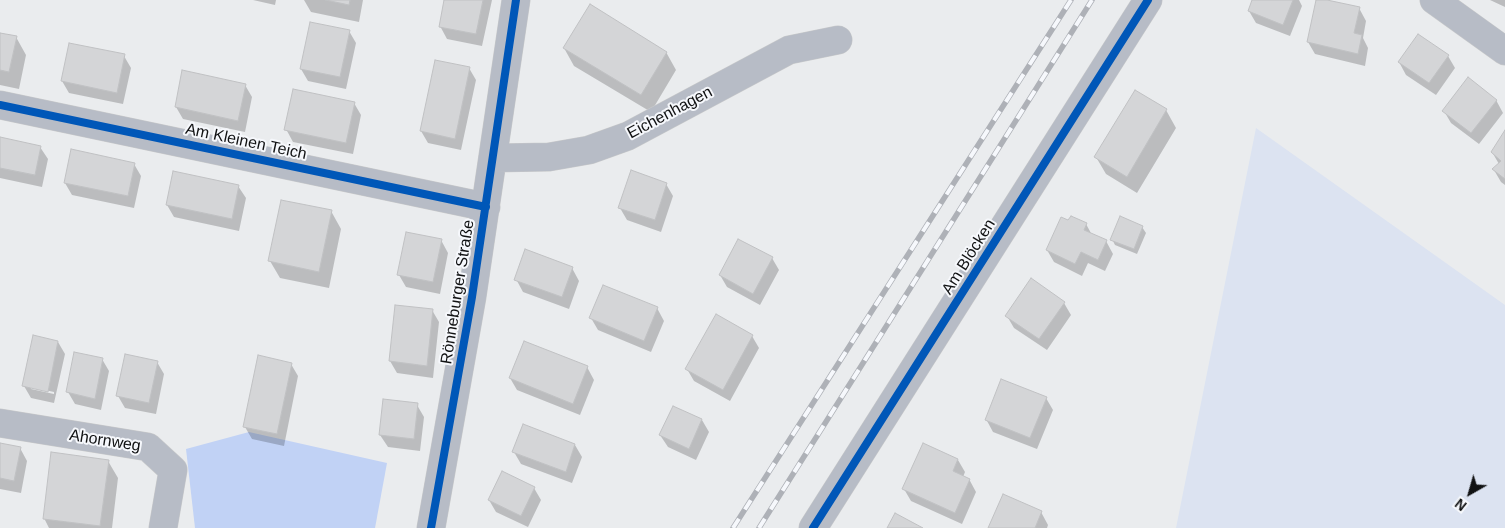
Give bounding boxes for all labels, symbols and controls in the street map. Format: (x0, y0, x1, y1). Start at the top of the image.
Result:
street label: Eichenhagen (624, 83, 716, 143)
street label: Am Kleinen Teich (184, 120, 308, 164)
street label: Am Blöcken (938, 216, 1000, 298)
street label: Rönneburger Straße (437, 218, 479, 366)
street label: Ahornweg (68, 426, 142, 456)
north arrow (1445, 468, 1495, 518)
text: N (1452, 495, 1470, 514)

